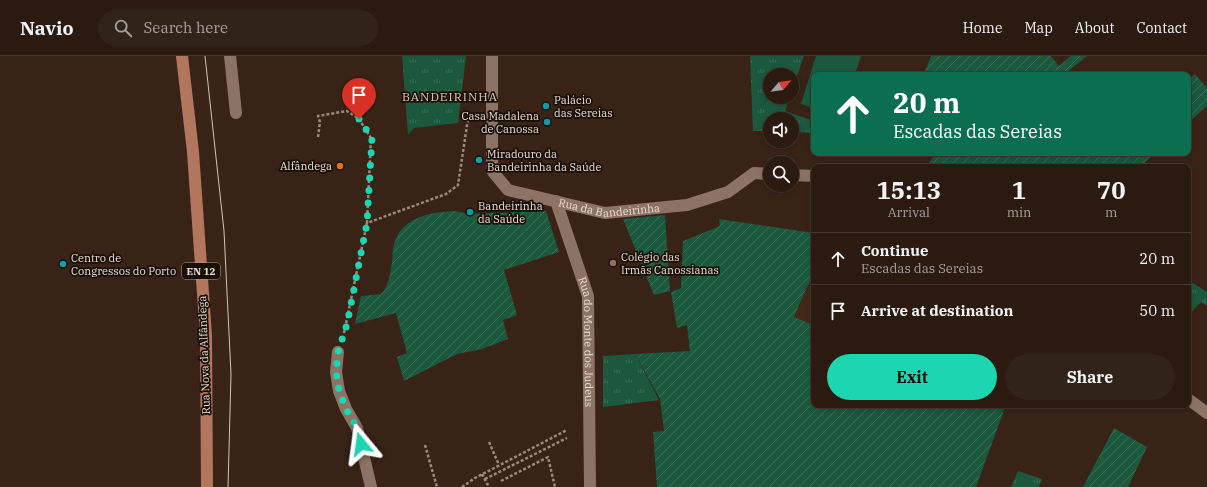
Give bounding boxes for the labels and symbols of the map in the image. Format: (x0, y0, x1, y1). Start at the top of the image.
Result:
north arrow (763, 68, 799, 104)
pin (342, 78, 376, 119)
district label: BANDEIRINHA (402, 89, 498, 104)
place label: Palácio das Sereias (554, 93, 613, 120)
marker: Palácio das Sereias (541, 101, 551, 111)
place label: Casa Madalena de Canossa (462, 109, 539, 136)
marker: Casa Madalena de Canossa (542, 117, 552, 127)
place label: Miradouro da Bandeirinha da Saúde (487, 147, 601, 174)
marker: Miradouro da Bandeirinha da Saúde (474, 155, 484, 165)
place label: Alfândega (280, 159, 332, 173)
marker: Alfândega (335, 161, 345, 171)
street label: Rua da Bandeirinha (557, 195, 661, 220)
place label: Bandeirinha da Saúde (478, 199, 543, 226)
marker: Bandeirinha da Saúde (465, 207, 475, 217)
place label: Colégio das Irmãs Canossianas (621, 250, 719, 277)
place label: Centro de Congressos do Porto (71, 251, 176, 278)
marker: Colégio das Irmãs Canossianas (608, 258, 618, 268)
marker: Centro de Congressos do Porto (58, 259, 68, 269)
road number: EN 12 (182, 263, 220, 279)
street label: Rua do Monte dos Judeus (575, 275, 596, 407)
street label: Rua Nova da Alfândega (195, 295, 213, 415)
position arrow (340, 423, 382, 465)

